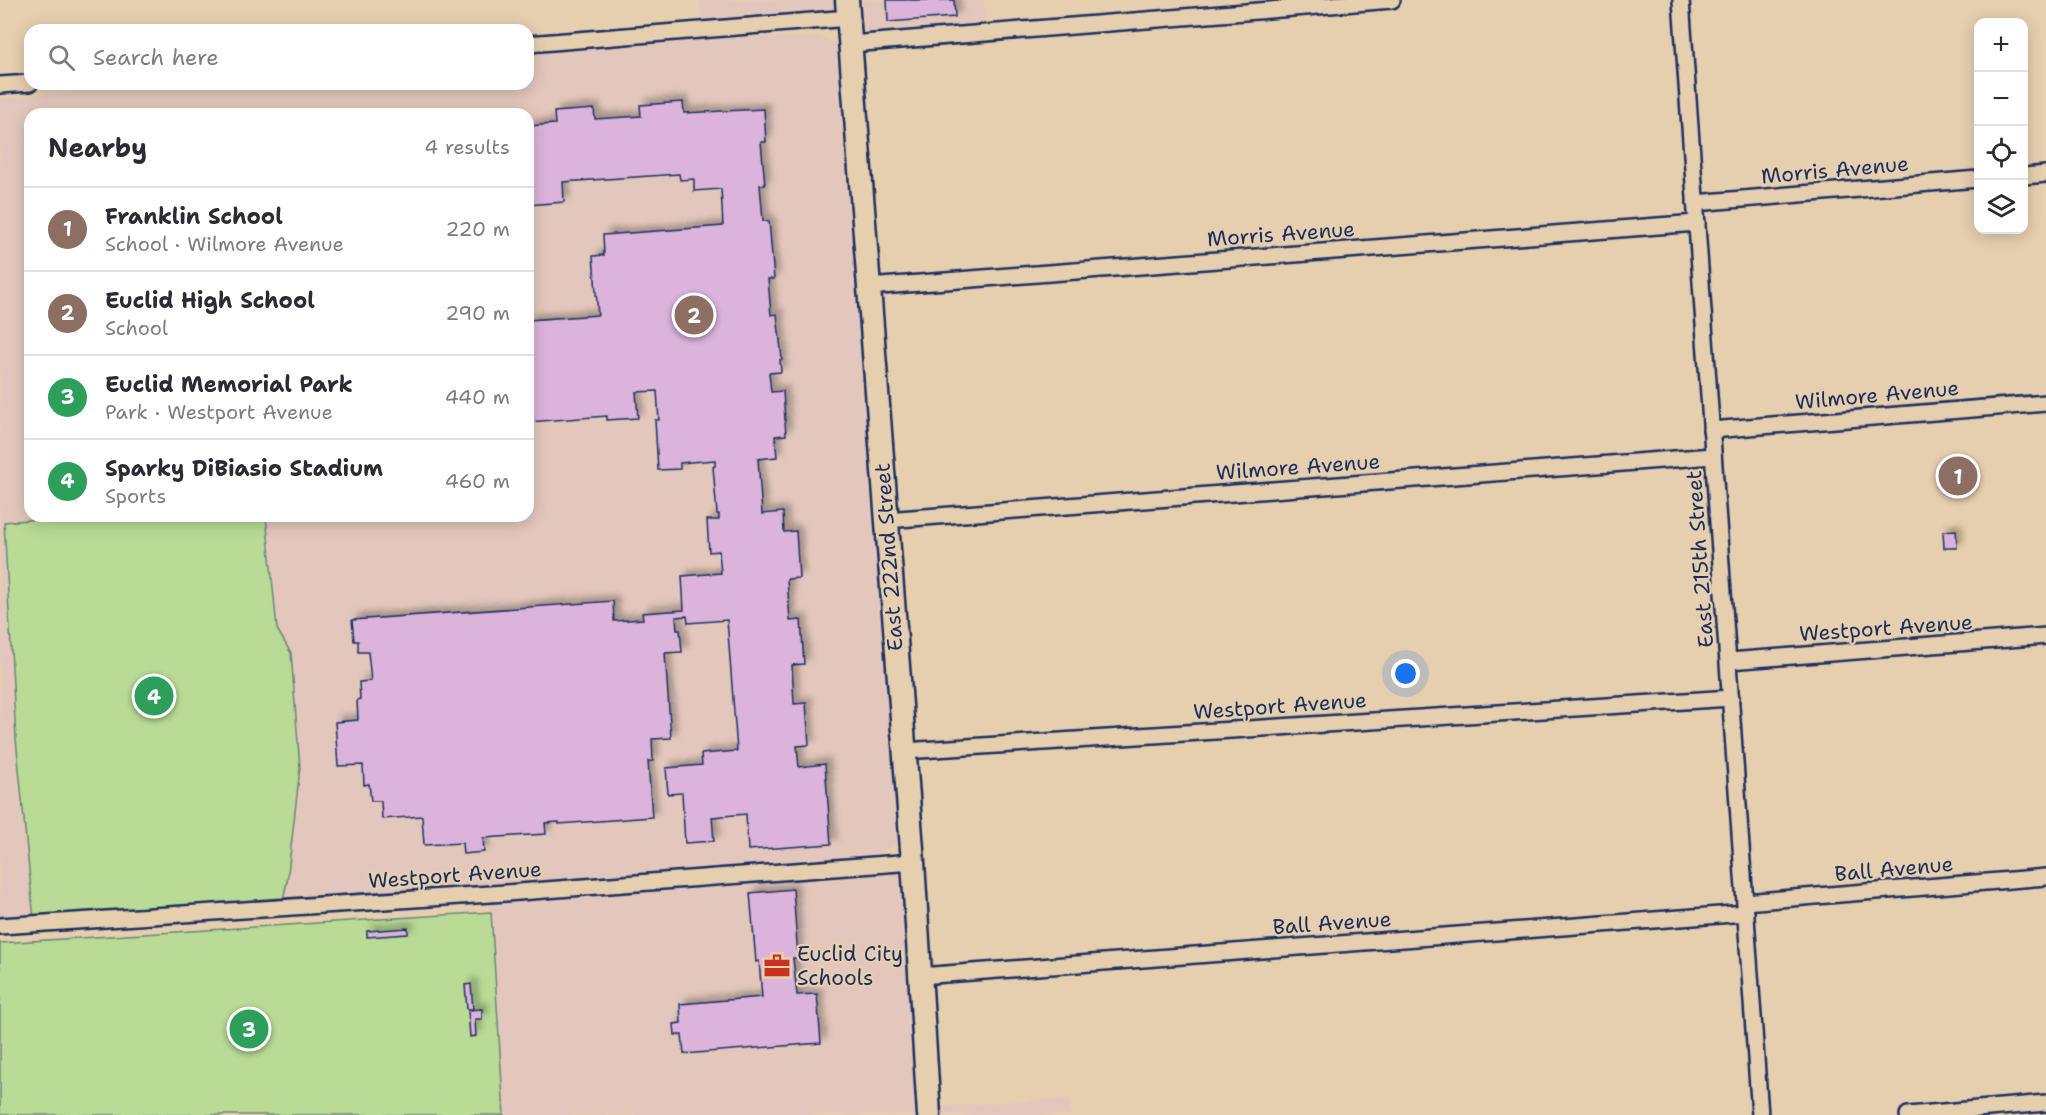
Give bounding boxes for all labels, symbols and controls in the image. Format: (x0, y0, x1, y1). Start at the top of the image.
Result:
map controls (1974, 18, 2028, 234)
button: + (1974, 18, 2028, 72)
search box (24, 24, 534, 90)
icon: search (45, 41, 78, 74)
text: Search here (93, 43, 219, 72)
button: − (1974, 72, 2028, 126)
button: locate (1974, 126, 2028, 180)
text: Nearby (48, 130, 147, 165)
text: 4 results (424, 134, 510, 160)
street label: Morris Avenue (1760, 150, 1910, 190)
button: layers (1974, 180, 2028, 234)
text: Franklin School (105, 202, 283, 231)
street label: Morris Avenue (1206, 215, 1356, 253)
text: 1 (63, 216, 72, 242)
text: 220 m (446, 216, 510, 242)
text: School · Wilmore Avenue (105, 231, 344, 257)
text: Euclid High School (105, 286, 315, 315)
pin: 2 (674, 292, 714, 338)
text: 2 (61, 300, 75, 326)
text: 290 m (445, 300, 510, 326)
text: School (105, 315, 168, 341)
text: Euclid Memorial Park (105, 370, 353, 399)
street label: Wilmore Avenue (1794, 374, 1960, 416)
text: 3 (61, 384, 75, 410)
text: 440 m (445, 384, 510, 410)
text: Park · Westport Avenue (105, 399, 333, 425)
street label: Wilmore Avenue (1215, 447, 1381, 487)
text: Sparky DiBiasio Stadium (105, 454, 383, 483)
pin: 1 (1938, 454, 1978, 498)
street label: East 222nd Street (868, 462, 910, 652)
text: 4 (61, 468, 75, 494)
text: 460 m (445, 468, 510, 494)
street label: East 215th Street (1680, 469, 1720, 649)
text: Sports (105, 483, 166, 509)
street label: Westport Avenue (1798, 608, 1974, 648)
your location (1391, 659, 1420, 688)
pin: 4 (134, 674, 174, 718)
street label: Westport Avenue (1192, 686, 1368, 726)
street label: Ball Avenue (1834, 850, 1954, 888)
street label: Westport Avenue (367, 855, 543, 895)
street label: Ball Avenue (1272, 905, 1392, 941)
place label: Euclid City Schools (797, 940, 903, 992)
office icon: Euclid City Schools (762, 951, 792, 981)
pin: 3 (230, 1006, 268, 1052)

